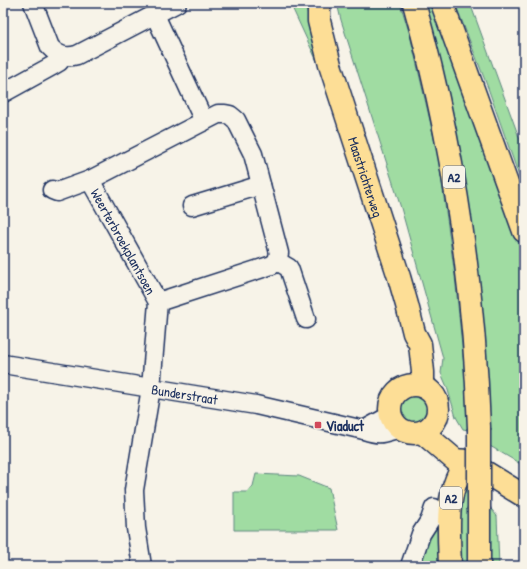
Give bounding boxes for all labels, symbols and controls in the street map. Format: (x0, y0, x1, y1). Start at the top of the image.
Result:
street label: Maastrichterweg (344, 134, 388, 220)
road number: A2 (443, 166, 465, 188)
street label: Weerterbroekplantsoen (87, 185, 161, 298)
street label: Bunderstraat (150, 379, 219, 408)
place label: Viaduct (326, 416, 365, 435)
marker: Viaduct (313, 420, 323, 430)
road number: A2 (440, 487, 462, 509)

